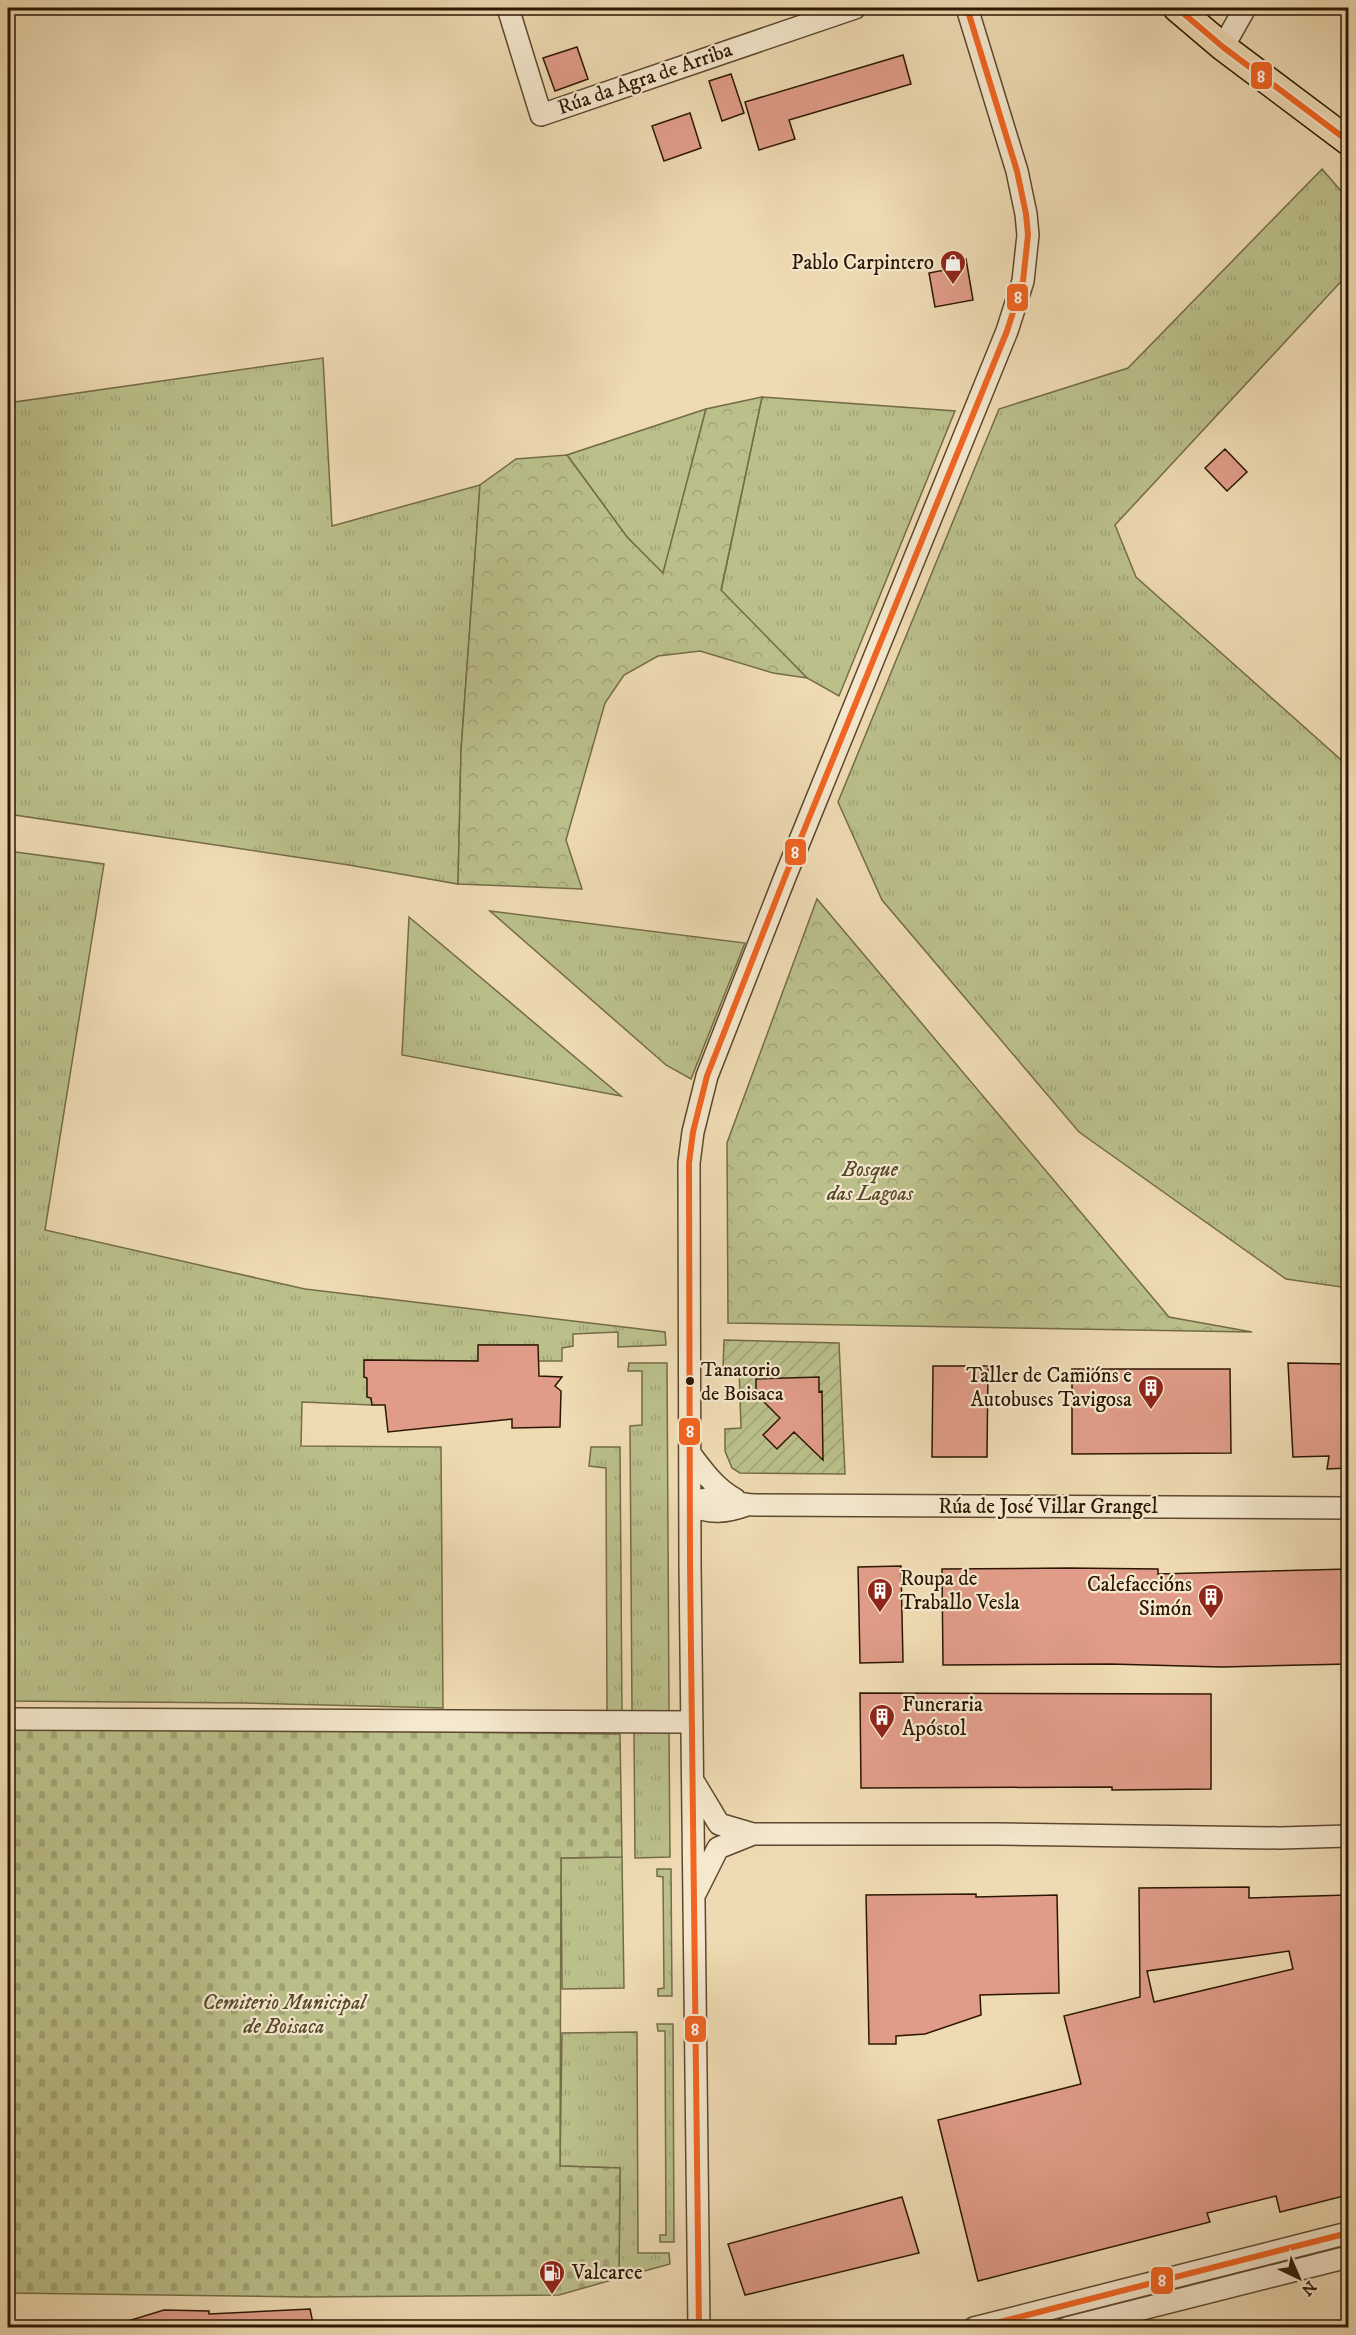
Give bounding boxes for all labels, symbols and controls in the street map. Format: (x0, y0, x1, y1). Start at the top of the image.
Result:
street label: Rúa da Agra de Arriba (554, 37, 736, 121)
line badge: 8 (1250, 61, 1273, 90)
text: 8 (1257, 67, 1265, 87)
shop icon: Pablo Carpintero (938, 248, 968, 286)
place label: Pablo Carpintero (791, 250, 934, 276)
line badge: 8 (1006, 283, 1029, 312)
text: 8 (1014, 288, 1022, 308)
line badge: 8 (784, 838, 807, 866)
text: 8 (791, 843, 799, 863)
park label: Bosque das Lagoas (826, 1157, 914, 1207)
place label: Tanatorio de Boisaca (701, 1358, 784, 1407)
place label: Taller de Camións e Autobuses Tavigosa (966, 1363, 1132, 1413)
building icon: Taller de Camións e Autobuses Tavigosa (1136, 1373, 1166, 1411)
marker: Tanatorio de Boisaca (684, 1375, 696, 1387)
line badge: 8 (678, 1417, 701, 1446)
text: 8 (686, 1422, 694, 1442)
street label: Rúa de José Villar Grangel (938, 1494, 1158, 1520)
place label: Roupa de Traballo Vesla (900, 1566, 1020, 1616)
place label: Calefaccións Simón (1087, 1572, 1192, 1622)
building icon: Roupa de Traballo Vesla (865, 1576, 895, 1614)
building icon: Calefaccións Simón (1196, 1582, 1226, 1620)
place label: Funeraria Apóstol (902, 1692, 983, 1742)
building icon: Funeraria Apóstol (867, 1702, 897, 1740)
park label: Cemiterio Municipal de Boisaca (202, 1990, 368, 2040)
line badge: 8 (684, 2015, 707, 2043)
text: 8 (691, 2020, 699, 2040)
north arrow (1269, 2248, 1329, 2308)
fuel station icon: Valcarce (537, 2258, 567, 2296)
place label: Valcarce (571, 2260, 643, 2286)
line badge: 8 (1150, 2266, 1174, 2295)
text: 8 (1158, 2271, 1166, 2291)
text: N (1297, 2276, 1320, 2300)

